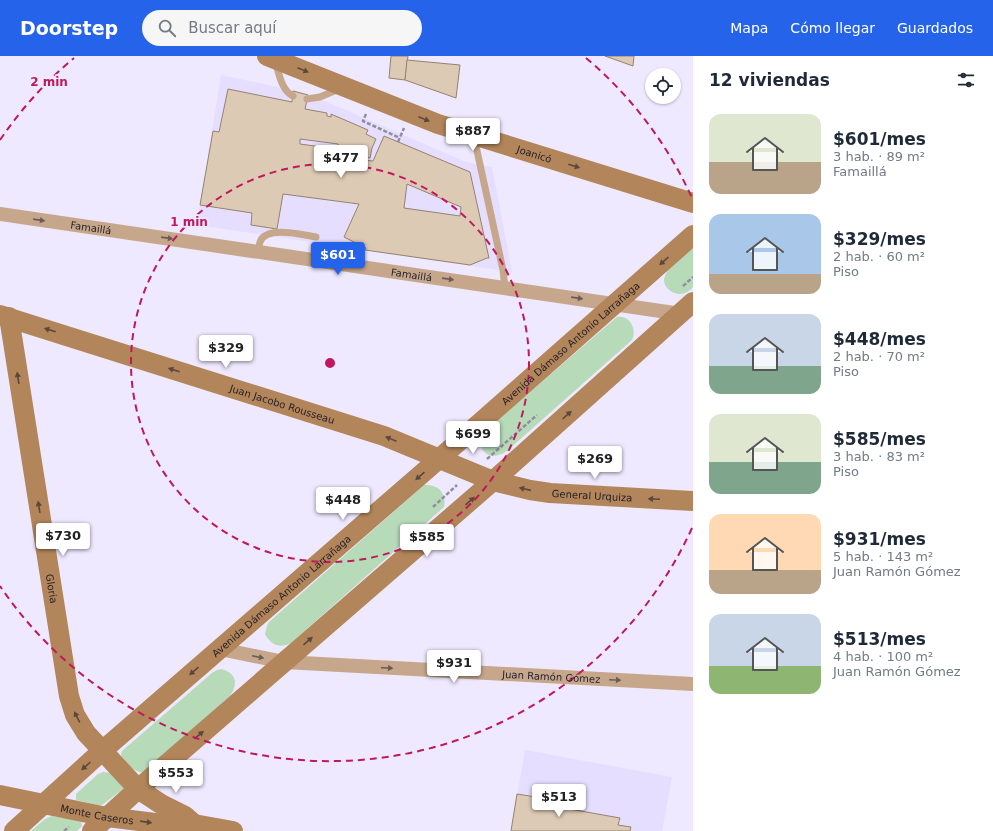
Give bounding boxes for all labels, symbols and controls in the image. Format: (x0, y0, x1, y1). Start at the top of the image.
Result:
search box (142, 10, 422, 46)
text: Doorstep (20, 17, 118, 39)
icon: search (156, 17, 178, 39)
text: Buscar aquí (188, 19, 277, 37)
text: Mapa (730, 20, 768, 36)
text: Cómo llegar (790, 20, 875, 36)
text: Guardados (897, 20, 973, 36)
one-way arrow (298, 67, 309, 73)
map controls (645, 68, 681, 104)
button: locate (645, 68, 681, 104)
icon: filters (955, 69, 977, 91)
text: 12 viviendas (709, 70, 830, 90)
text: 2 min (30, 75, 68, 89)
one-way arrow (418, 116, 430, 122)
pin: $887 (449, 118, 497, 152)
text: $887 (455, 123, 491, 138)
text: $601/mes (833, 129, 926, 149)
icon: home (741, 130, 789, 178)
street label: Joanicó (515, 143, 553, 164)
pin: $477 (317, 145, 365, 179)
text: 3 hab. · 89 m² (833, 149, 925, 164)
text: $477 (323, 150, 359, 165)
one-way arrow (569, 163, 581, 169)
text: Famaillá (833, 164, 887, 179)
text: 1 min (170, 215, 208, 229)
one-way arrow (33, 217, 45, 223)
street label: Famaillá (70, 219, 112, 236)
text: $329/mes (833, 229, 926, 249)
icon: home (741, 230, 789, 278)
one-way arrow (161, 235, 173, 241)
pin: $601 (314, 242, 362, 276)
text: $601 (320, 247, 356, 262)
text: 2 hab. · 60 m² (833, 249, 925, 264)
one-way arrow (659, 256, 669, 265)
text: Piso (833, 264, 859, 279)
street label: Famaillá (390, 266, 433, 283)
one-way arrow (442, 276, 454, 282)
street label: Avenida Dámaso Antonio Larrañaga (499, 279, 642, 407)
one-way arrow (571, 295, 583, 301)
one-way arrow (44, 327, 56, 333)
text: $448/mes (833, 329, 926, 349)
icon: home (741, 330, 789, 378)
pin: $329 (202, 335, 250, 369)
text: $329 (208, 340, 244, 355)
text: 2 hab. · 70 m² (833, 349, 925, 364)
centre of rings (323, 356, 337, 370)
text: Piso (833, 364, 859, 379)
one-way arrow (168, 366, 180, 372)
one-way arrow (15, 372, 21, 384)
street label: Juan Jacobo Rousseau (228, 382, 336, 426)
one-way arrow (562, 410, 572, 419)
pin: $699 (449, 421, 497, 455)
text: $699 (455, 426, 491, 441)
text: $585/mes (833, 429, 926, 449)
icon: home (741, 430, 789, 478)
one-way arrow (385, 435, 397, 441)
pin: $269 (571, 446, 619, 480)
text: 3 hab. · 83 m² (833, 449, 925, 464)
text: $269 (577, 451, 613, 466)
text: Piso (833, 464, 859, 479)
one-way arrow (414, 472, 425, 481)
one-way arrow (518, 486, 530, 492)
pin: $448 (319, 487, 367, 521)
street label: General Urquiza (551, 488, 633, 503)
text: $448 (325, 492, 361, 507)
one-way arrow (464, 496, 475, 505)
one-way arrow (648, 496, 660, 503)
one-way arrow (36, 501, 42, 513)
pin: $730 (39, 523, 87, 557)
pin: $585 (403, 524, 451, 558)
text: $730 (45, 528, 81, 543)
text: $585 (409, 529, 445, 544)
text: $931/mes (833, 529, 926, 549)
icon: home (741, 530, 789, 578)
street label: Avenida Dámaso Antonio Larrañaga (210, 533, 353, 659)
text: 5 hab. · 143 m² (833, 549, 933, 564)
text: Juan Ramón Gómez (833, 564, 961, 579)
street label: Gloria (44, 573, 60, 604)
text: $513/mes (833, 629, 926, 649)
icon: home (741, 630, 789, 678)
one-way arrow (303, 637, 313, 646)
text: 4 hab. · 100 m² (833, 649, 933, 664)
pin: $931 (430, 650, 478, 684)
one-way arrow (252, 655, 264, 661)
text: $931 (436, 655, 472, 670)
one-way arrow (381, 664, 393, 671)
text: Juan Ramón Gómez (833, 664, 961, 679)
one-way arrow (189, 667, 199, 676)
street label: Juan Ramón Gómez (501, 668, 601, 685)
one-way arrow (609, 676, 621, 683)
one-way arrow (74, 711, 80, 723)
one-way arrow (194, 731, 205, 740)
pin: $553 (152, 760, 200, 794)
one-way arrow (81, 761, 90, 770)
text: $553 (158, 765, 194, 780)
pin: $513 (535, 784, 583, 818)
text: $513 (541, 789, 577, 804)
street label: Monte Caseros (60, 802, 134, 826)
one-way arrow (140, 819, 152, 825)

